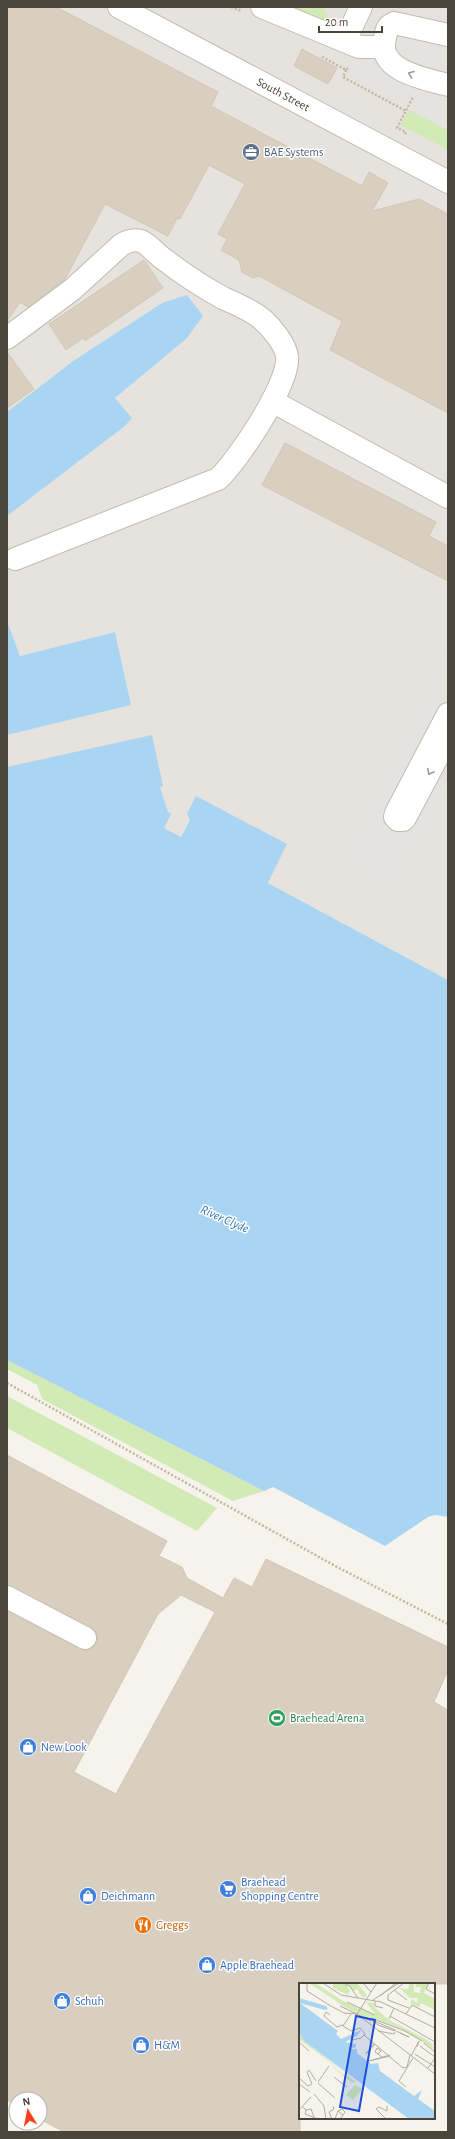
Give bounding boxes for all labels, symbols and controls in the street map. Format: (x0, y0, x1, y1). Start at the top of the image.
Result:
scale bar (319, 8, 382, 34)
text: 20 m (325, 16, 348, 28)
one-way arrow (407, 71, 414, 79)
street label: South Street (255, 75, 312, 113)
office icon: BAE Systems (241, 142, 261, 162)
place label: BAE Systems (264, 146, 323, 159)
one-way arrow (427, 768, 435, 775)
water label: River Clyde (198, 1203, 251, 1236)
sports icon: Braehead Arena (267, 1708, 287, 1728)
place label: Braehead Arena (290, 1712, 365, 1724)
shop icon: New Look (18, 1737, 38, 1757)
place label: New Look (41, 1741, 87, 1753)
place label: Braehead Shopping Centre (241, 1876, 319, 1902)
supermarket icon: Braehead Shopping Centre (218, 1879, 238, 1899)
shop icon: Deichmann (78, 1886, 98, 1906)
place label: Deichmann (101, 1890, 155, 1902)
restaurant icon: Greggs (133, 1915, 153, 1935)
place label: Greggs (156, 1919, 188, 1931)
shop icon: Apple Braehead (197, 1955, 217, 1975)
place label: Apple Braehead (220, 1959, 294, 1971)
inset map (299, 1983, 435, 2119)
shop icon: Schuh (52, 1991, 72, 2011)
place label: Schuh (75, 1995, 104, 2007)
shop icon: H&M (131, 2035, 151, 2055)
place label: H&M (154, 2039, 180, 2051)
north arrow (8, 2091, 48, 2131)
text: N (22, 2096, 31, 2108)

